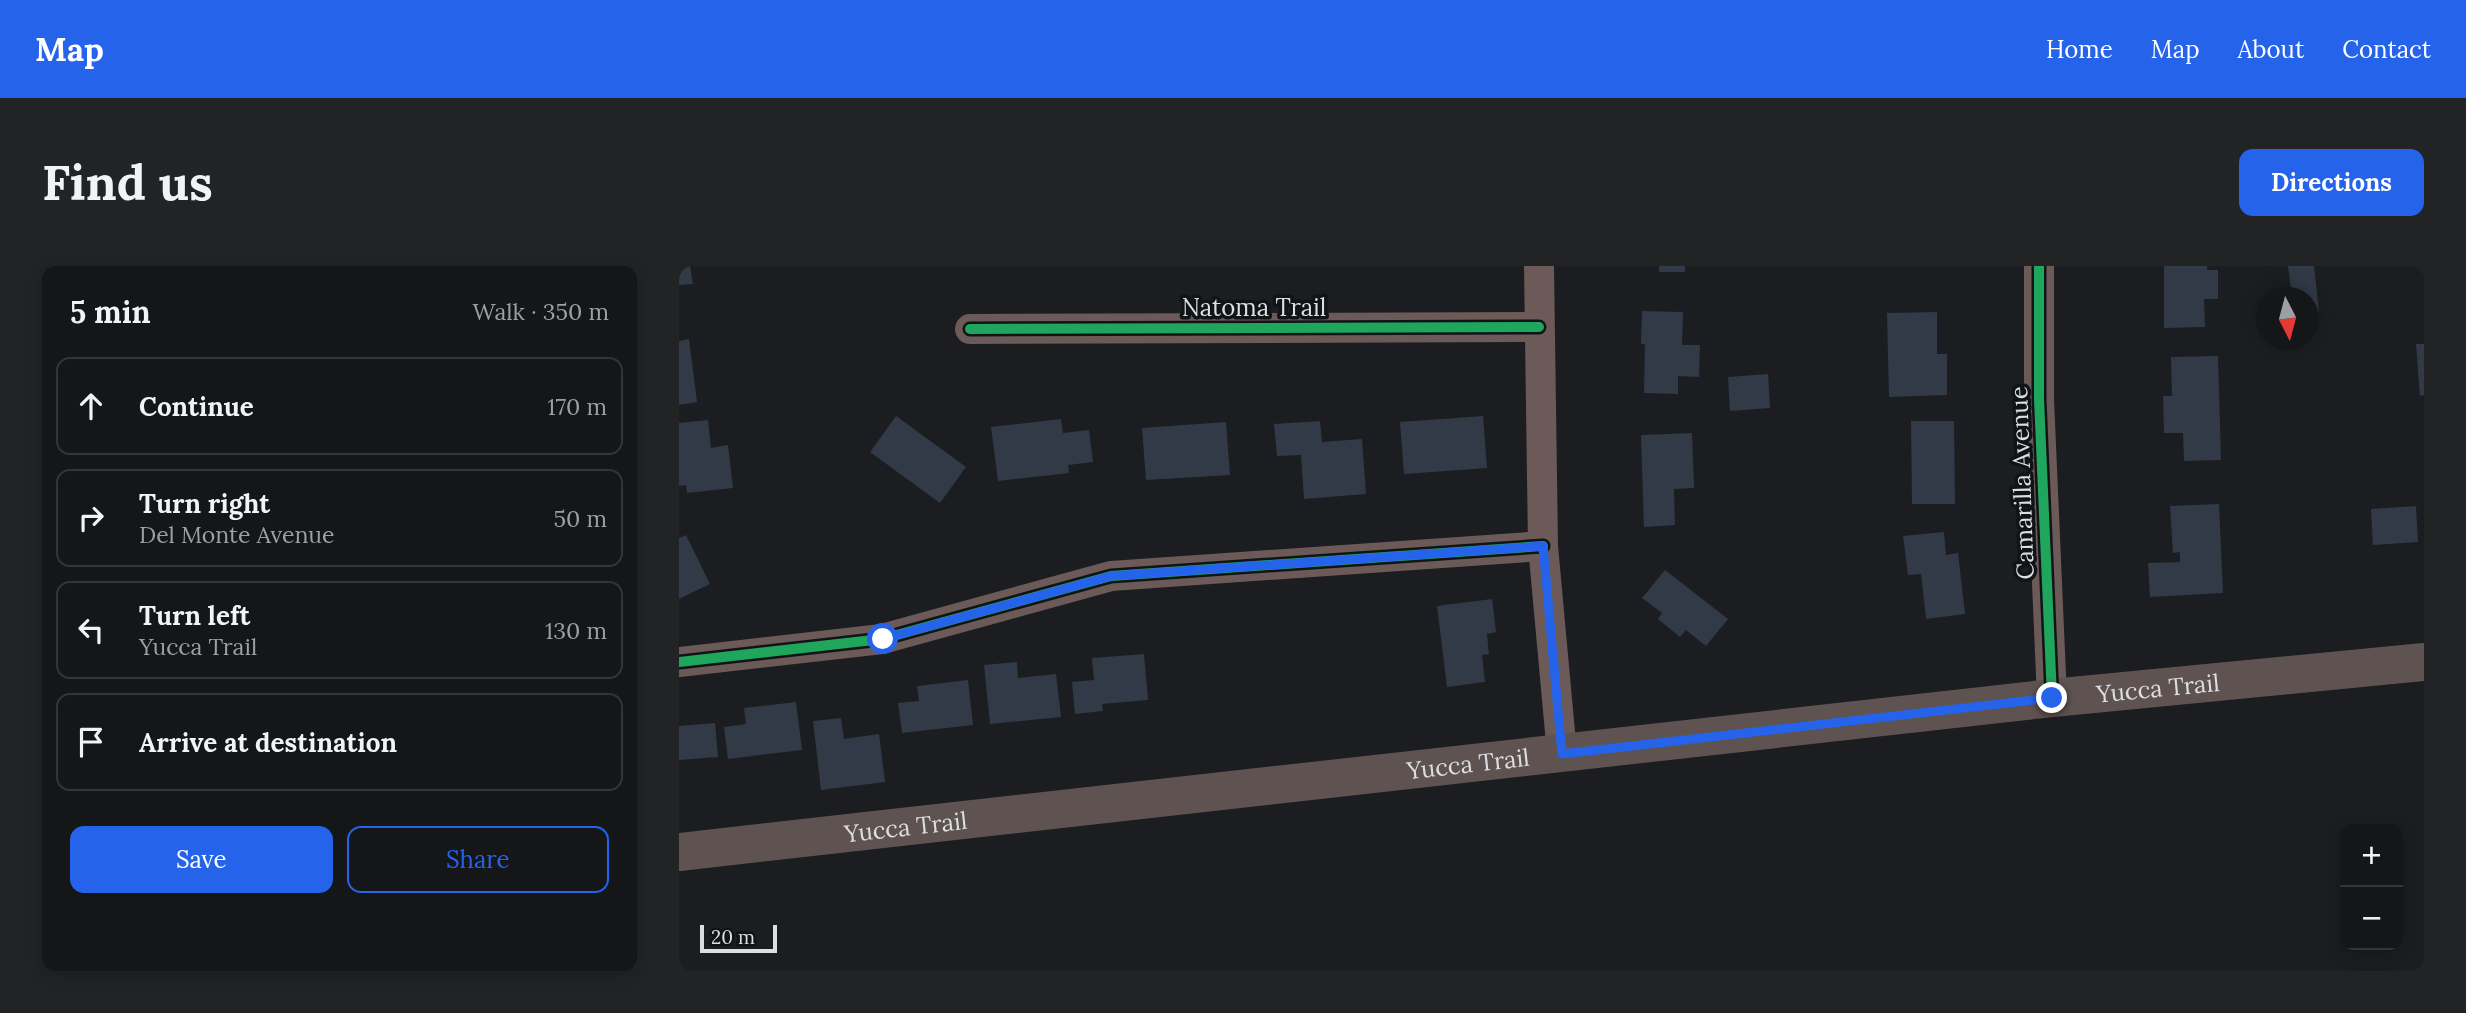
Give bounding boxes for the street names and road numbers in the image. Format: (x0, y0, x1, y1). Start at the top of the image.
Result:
street label: Natoma Trail (1182, 292, 1326, 323)
street label: Camarilla Avenue (2003, 386, 2041, 580)
street label: Yucca Trail (2094, 666, 2221, 709)
street label: Yucca Trail (1404, 741, 1531, 786)
street label: Yucca Trail (842, 804, 969, 849)

